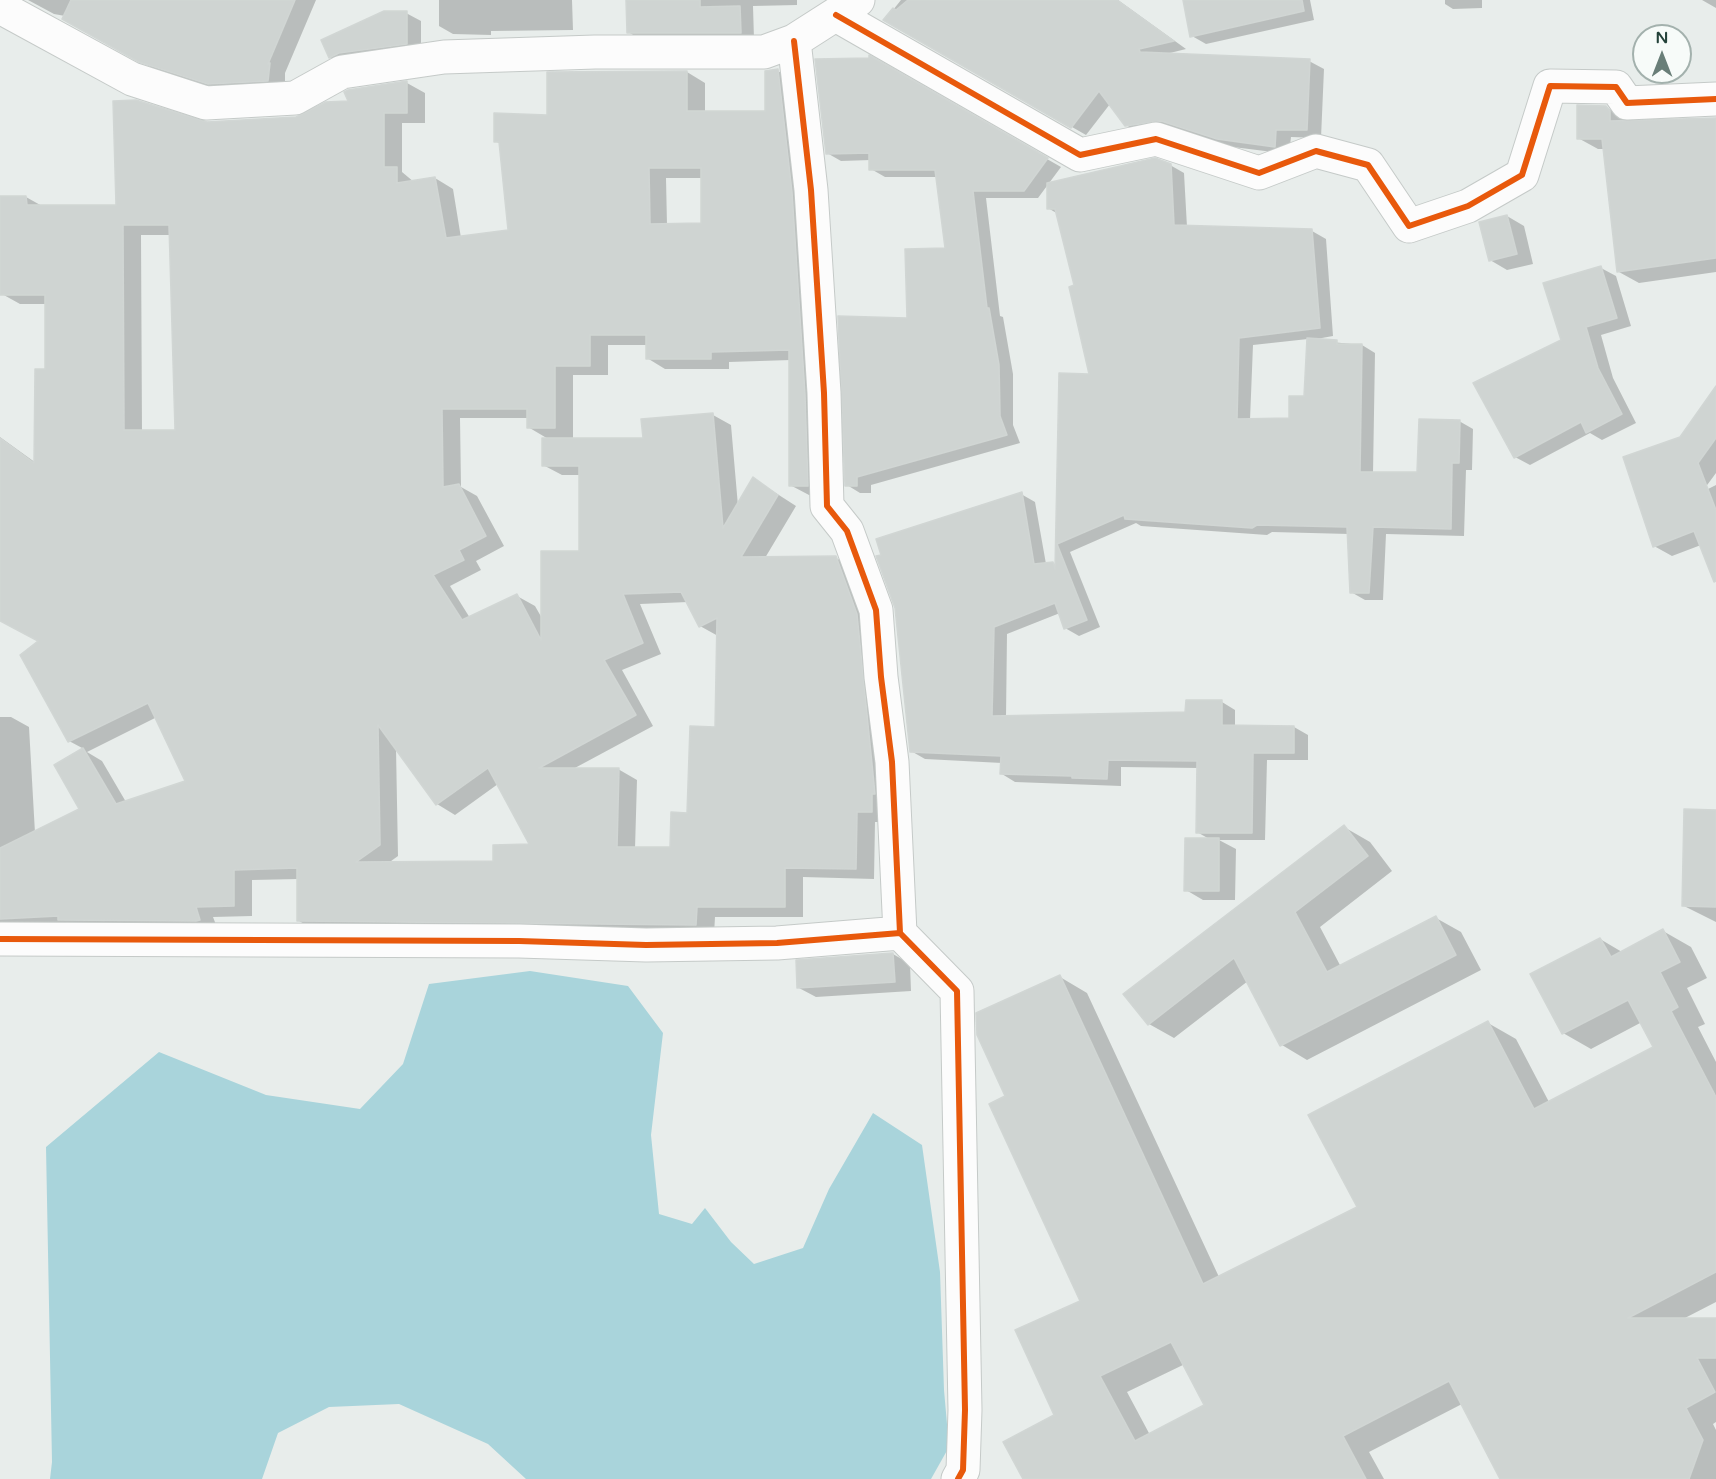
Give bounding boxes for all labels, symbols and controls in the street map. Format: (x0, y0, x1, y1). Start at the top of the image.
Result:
north arrow (1632, 24, 1692, 84)
text: N (1656, 28, 1668, 48)

